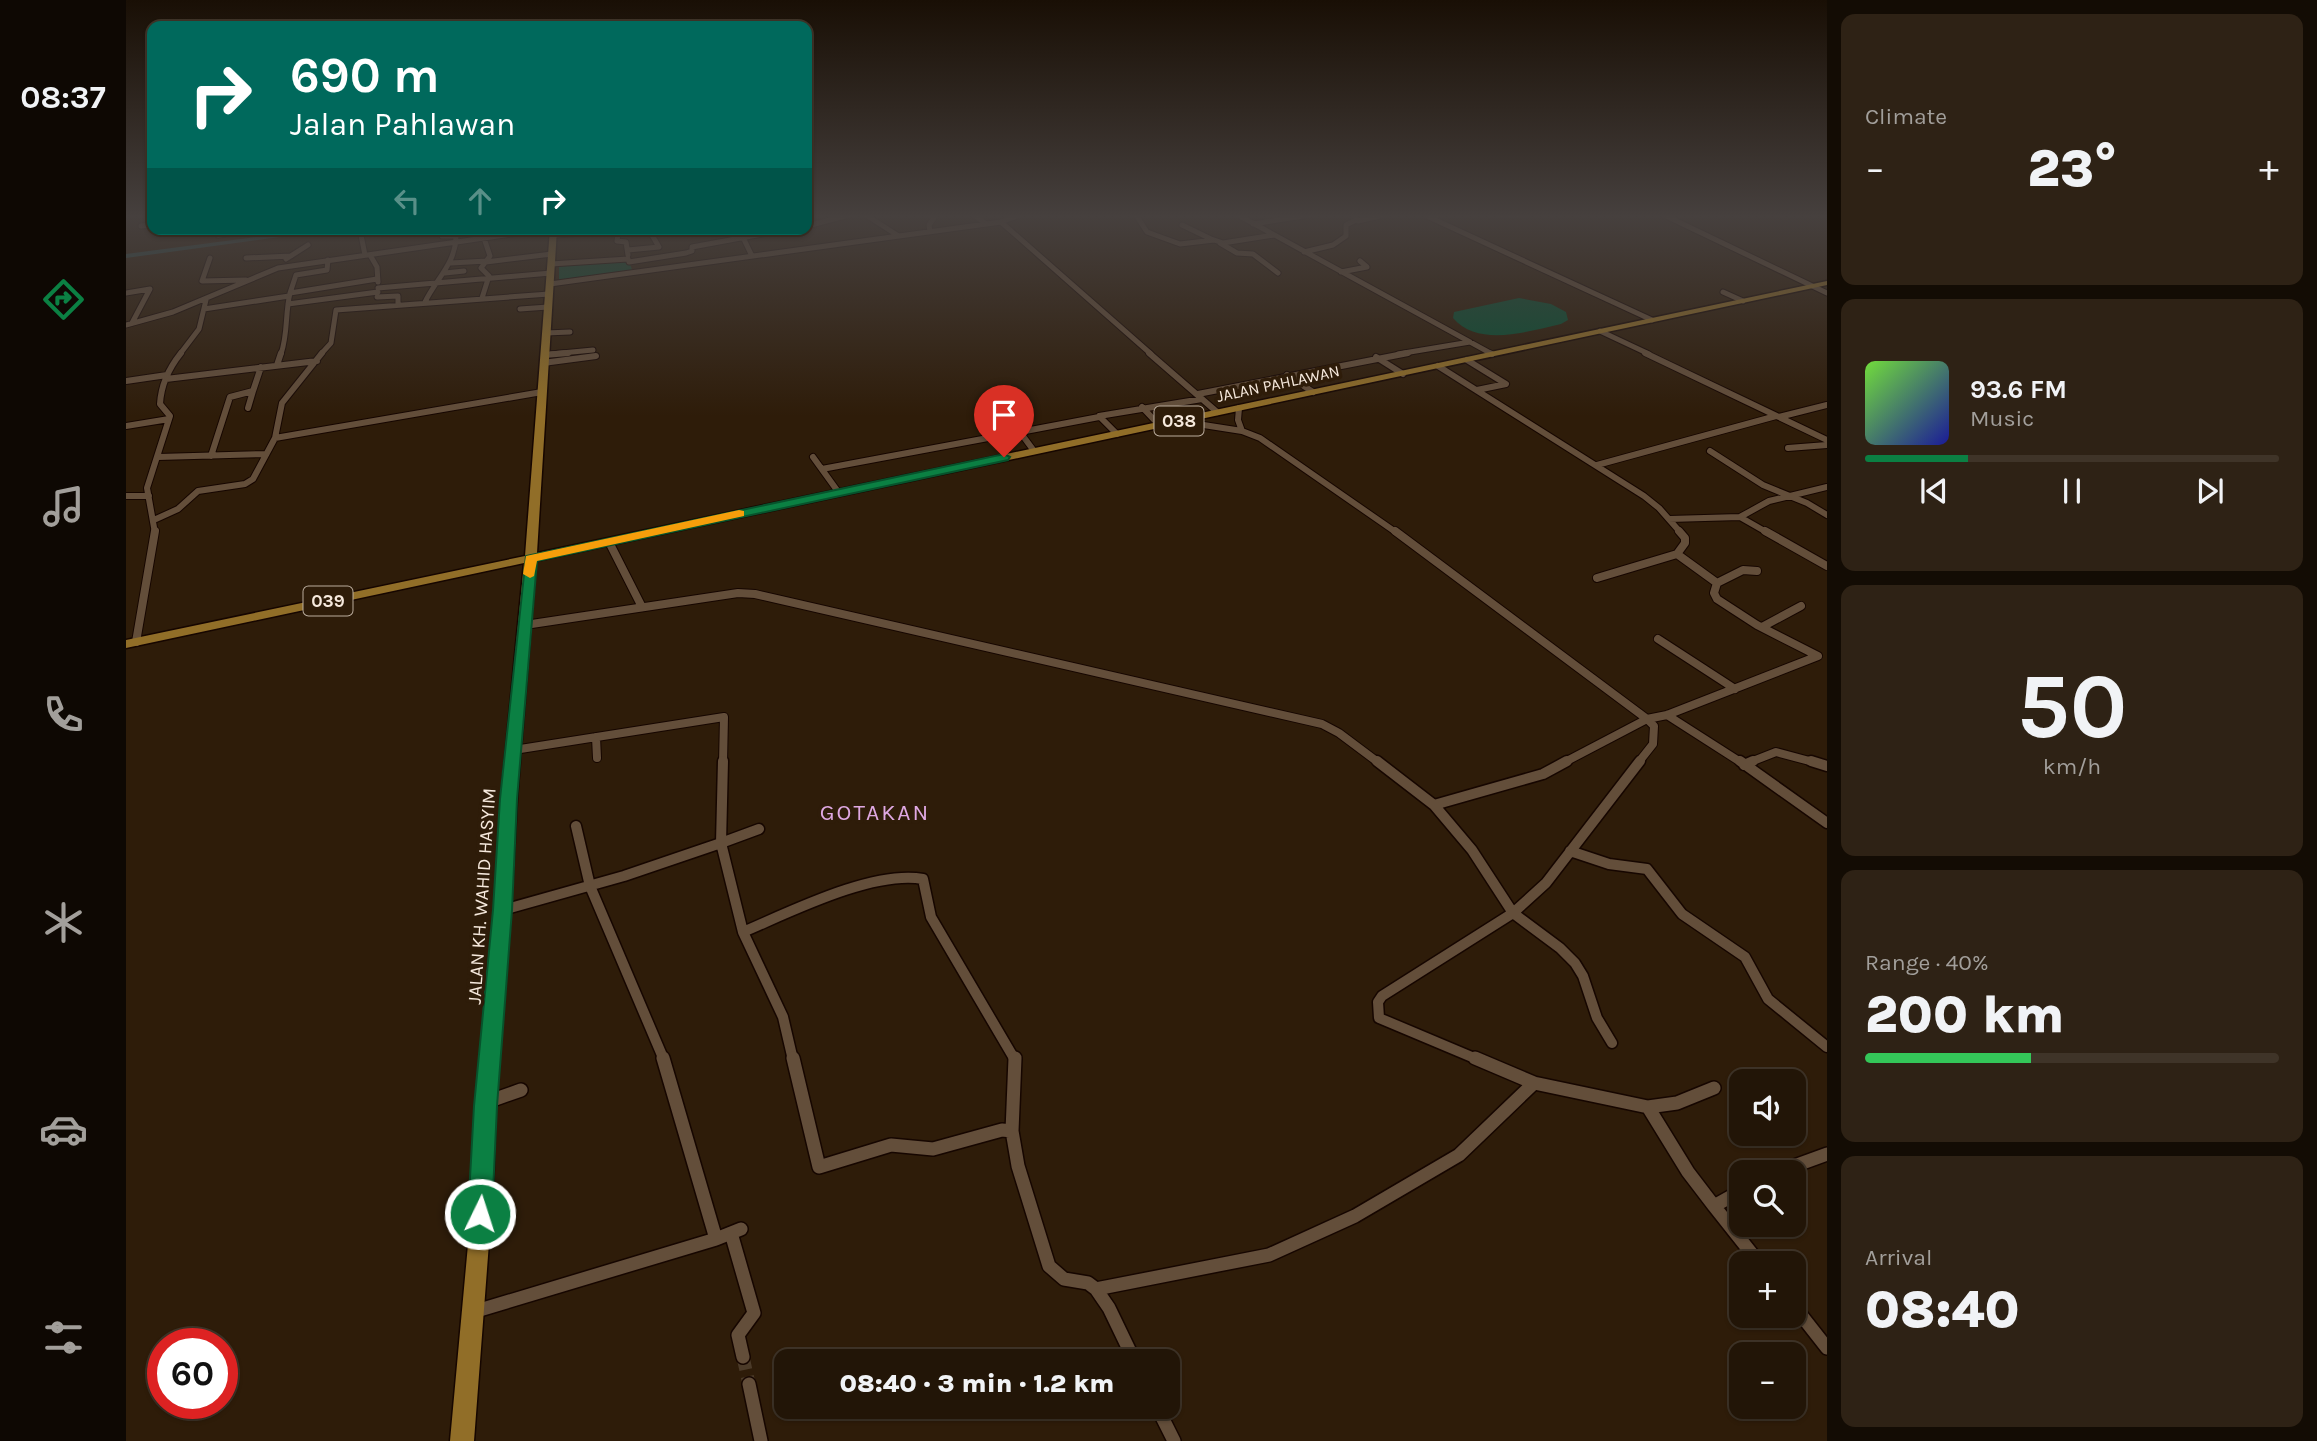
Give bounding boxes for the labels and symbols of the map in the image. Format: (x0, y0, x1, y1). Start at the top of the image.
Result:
street label: JALAN PAHLAWAN (1215, 361, 1341, 406)
pin (974, 385, 1034, 457)
road number: 038 (1154, 407, 1204, 436)
road number: 039 (304, 586, 353, 616)
street label: JALAN KH. WAHID HASYIM (463, 787, 501, 1005)
district label: GOTAKAN (820, 799, 930, 826)
position arrow (443, 1177, 517, 1251)
speed limit sign: 60 (147, 1328, 238, 1419)

